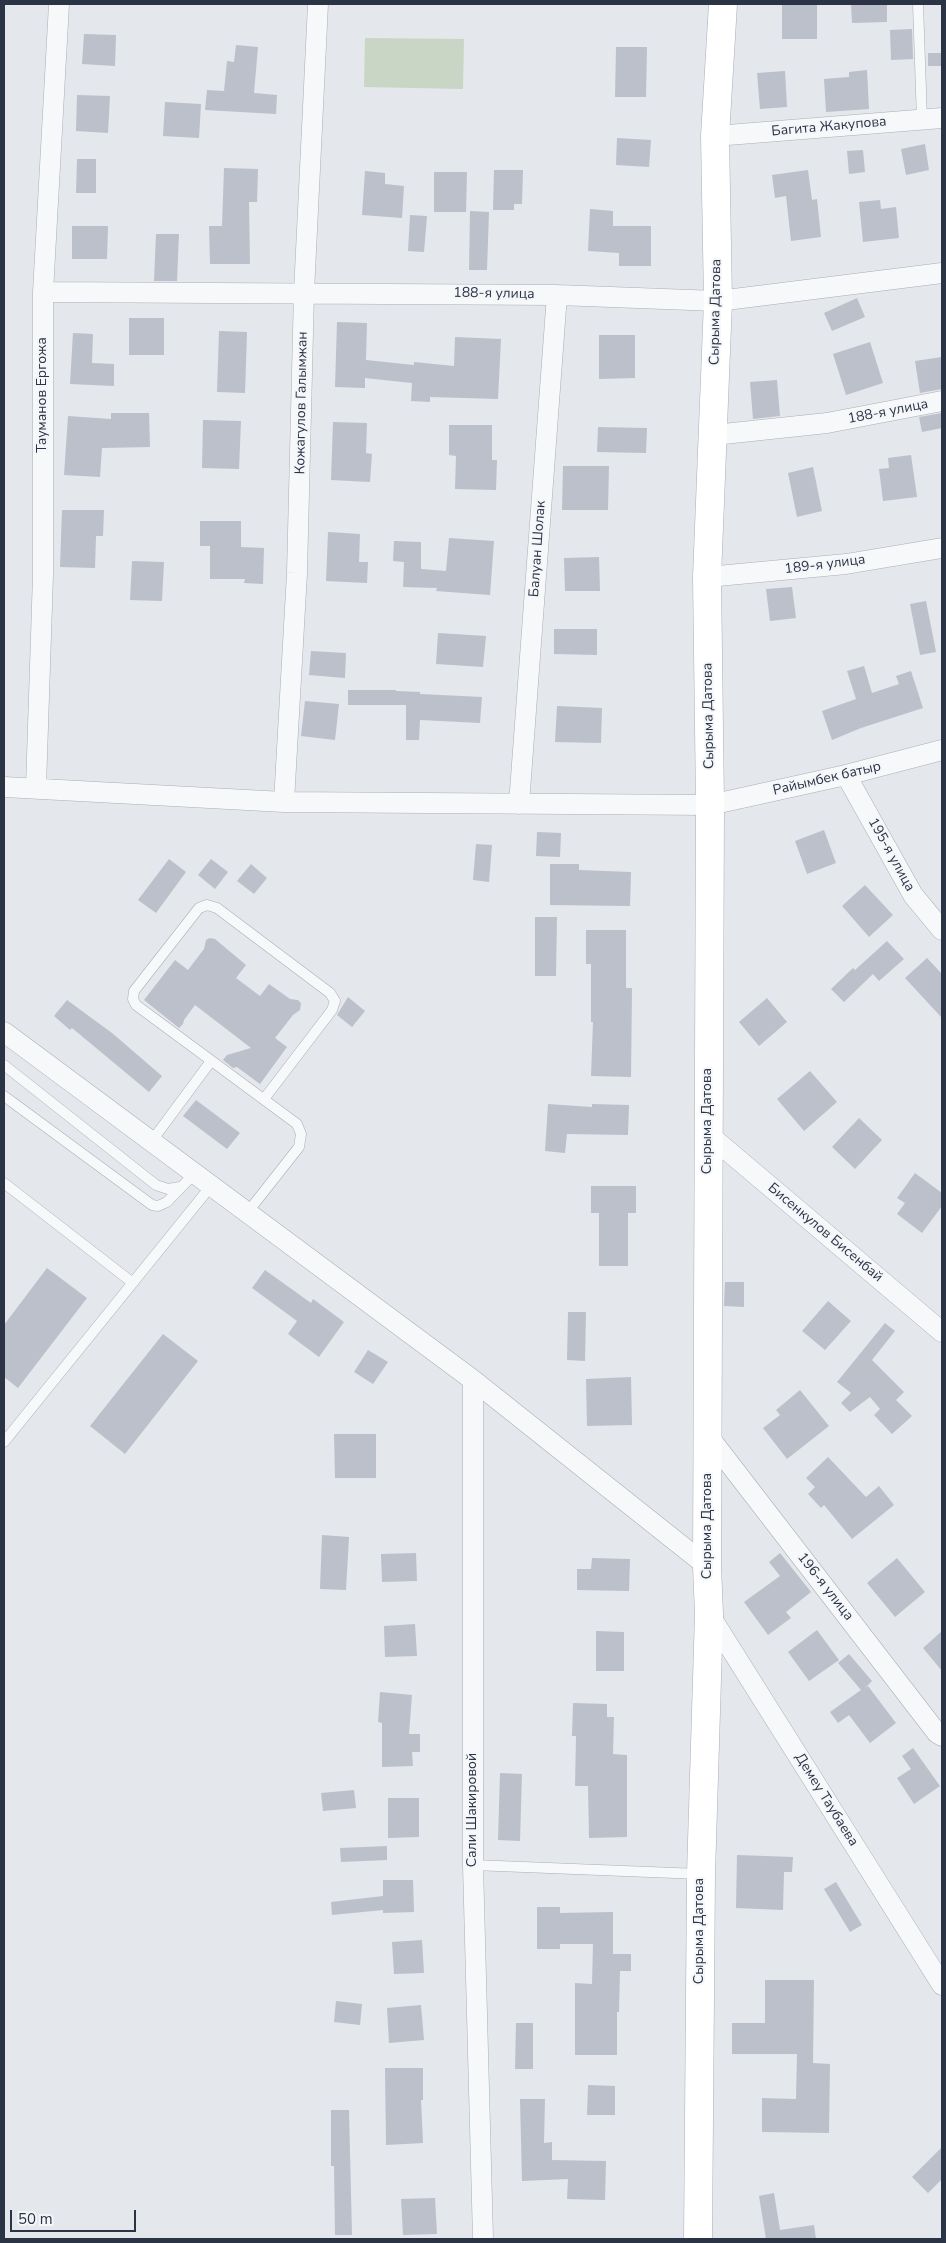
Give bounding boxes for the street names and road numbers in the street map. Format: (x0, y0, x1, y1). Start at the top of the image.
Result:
street label: Багита Жакупова (771, 114, 887, 140)
street label: Сырыма Датова (707, 259, 725, 365)
street label: 188-я улица (453, 285, 535, 303)
street label: Кожагулов Галымжан (292, 331, 312, 475)
street label: Тауманов Ергожа (35, 337, 51, 453)
street label: 188-я улица (846, 396, 930, 428)
street label: Балуан Шолак (526, 500, 550, 598)
street label: 189-я улица (784, 552, 866, 578)
street label: Сырыма Датова (700, 663, 718, 769)
street label: Райымбек батыр (771, 758, 883, 800)
street label: 195-я улица (864, 815, 918, 895)
street label: Сырыма Датова (700, 1068, 716, 1174)
street label: Бисенкулов Бисенбай (764, 1180, 886, 1286)
street label: Сырыма Датова (700, 1473, 716, 1579)
street label: 196-я улица (793, 1550, 857, 1624)
street label: Демеу Таубаева (791, 1750, 861, 1850)
street label: Сали Шакировой (465, 1753, 481, 1867)
street label: Сырыма Датова (692, 1878, 708, 1984)

